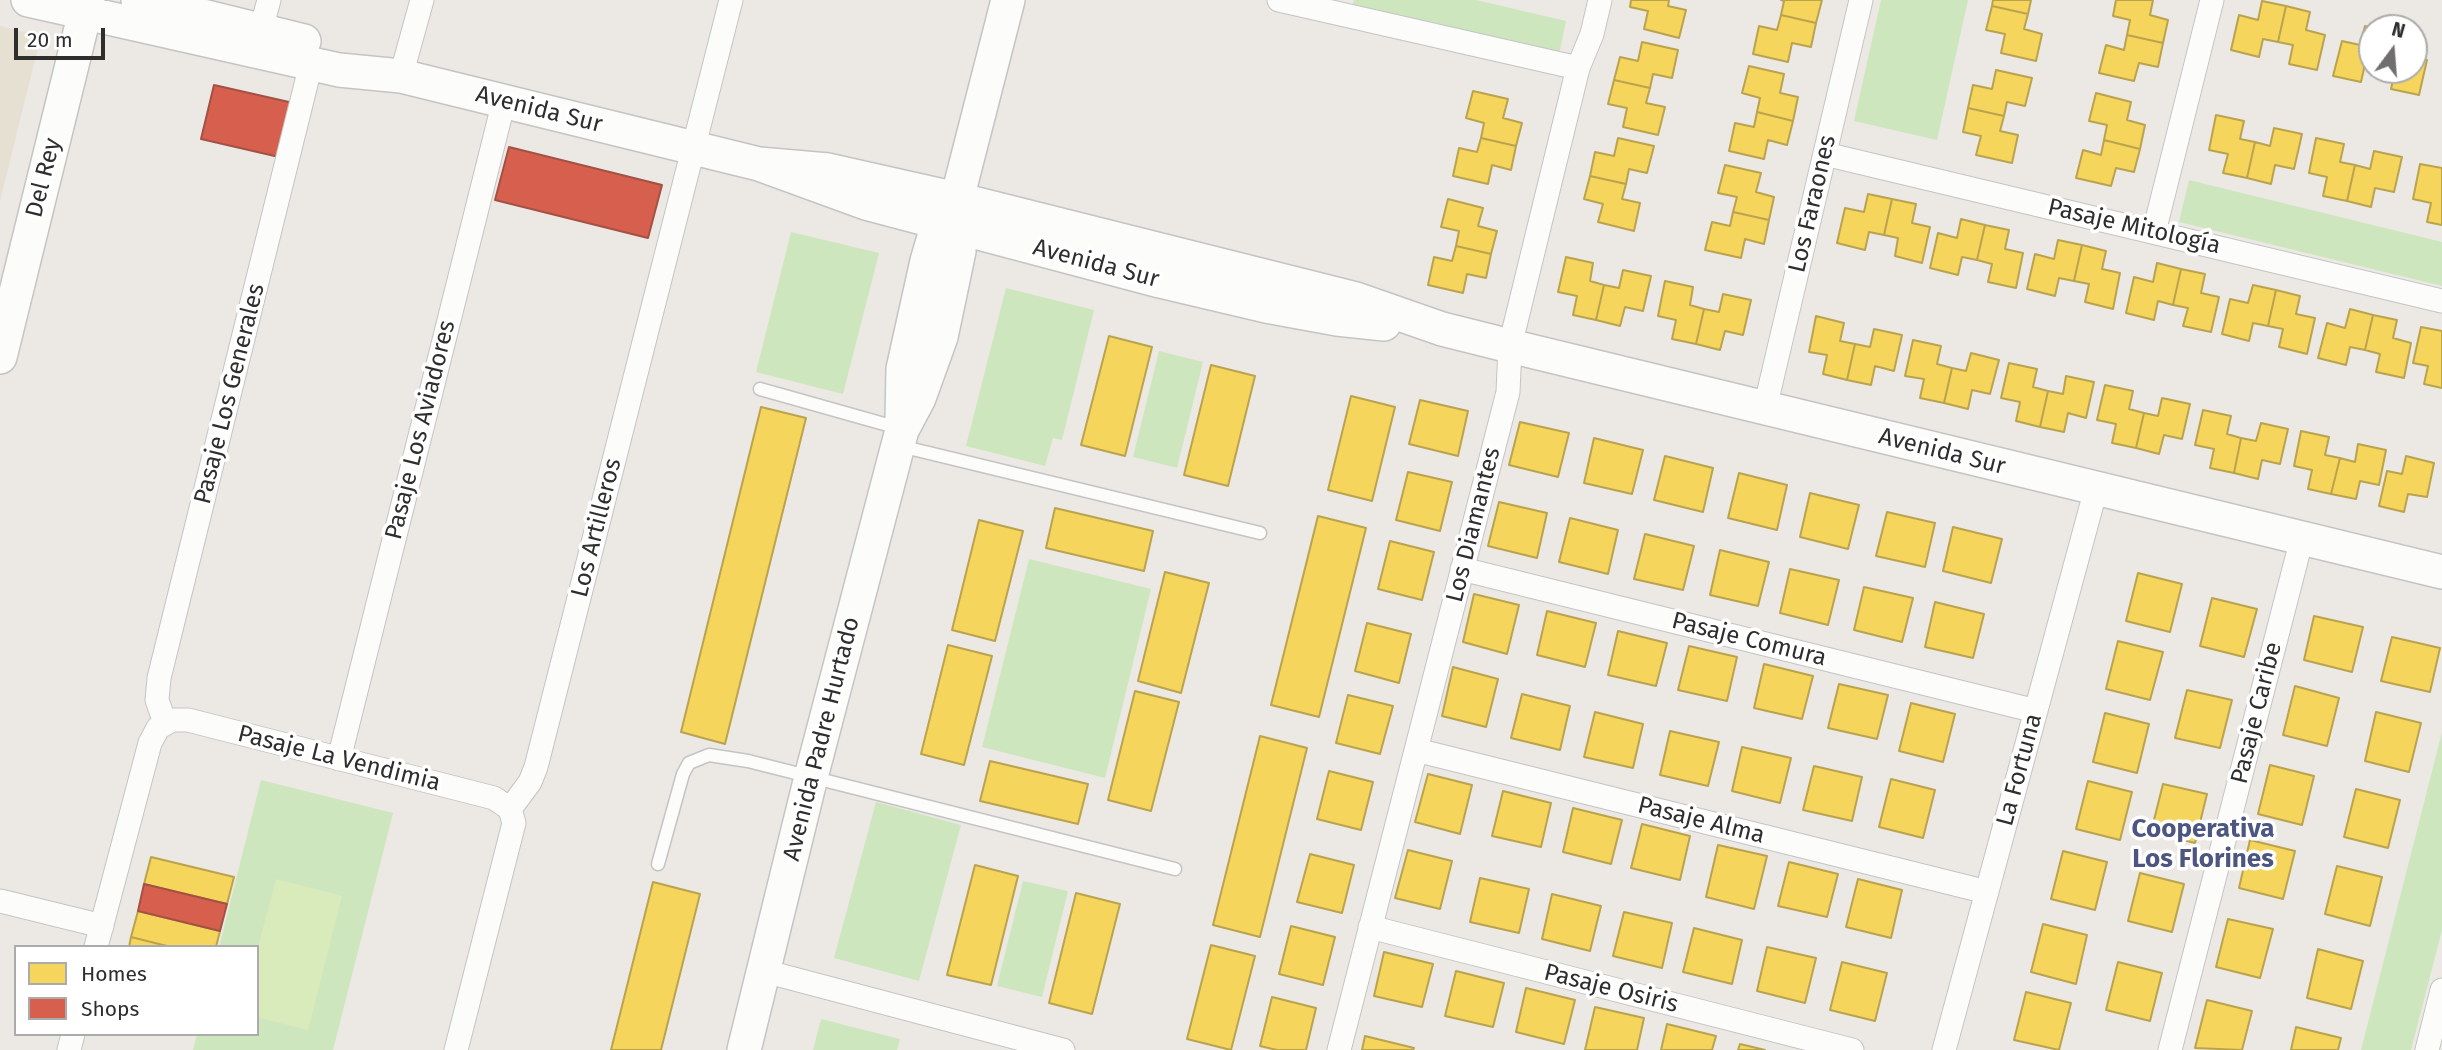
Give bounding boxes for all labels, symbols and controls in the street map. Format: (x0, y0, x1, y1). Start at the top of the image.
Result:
scale bar (18, 14, 108, 58)
north arrow (2358, 14, 2428, 84)
text: N (2389, 17, 2408, 43)
text: 20 m (27, 27, 73, 53)
street label: Avenida Sur (473, 80, 605, 140)
street label: Los Faraones (1783, 132, 1843, 276)
street label: Del Rey (20, 135, 68, 221)
street label: Pasaje Mitología (2045, 193, 2223, 261)
street label: Avenida Sur (1030, 233, 1162, 295)
street label: Pasaje Los Generales (189, 281, 271, 507)
street label: Pasaje Los Aviadores (380, 317, 462, 543)
street label: Avenida Sur (1876, 422, 2008, 482)
street label: Los Diamantes (1441, 445, 1507, 605)
street label: Los Artilleros (566, 456, 628, 600)
street label: Pasaje Comura (1669, 607, 1829, 673)
street label: Avenida Padre Hurtado (778, 614, 866, 864)
street label: Pasaje Caribe (2225, 639, 2289, 787)
street label: La Fortuna (1991, 711, 2049, 829)
street label: Pasaje La Vendimia (235, 720, 443, 798)
street label: Pasaje Alma (1635, 791, 1767, 851)
district label: Cooperativa Los Florines (2132, 814, 2274, 876)
legend (14, 945, 259, 1036)
street label: Pasaje Osiris (1541, 958, 1681, 1020)
text: Homes (81, 961, 147, 987)
text: Shops (81, 996, 139, 1022)

